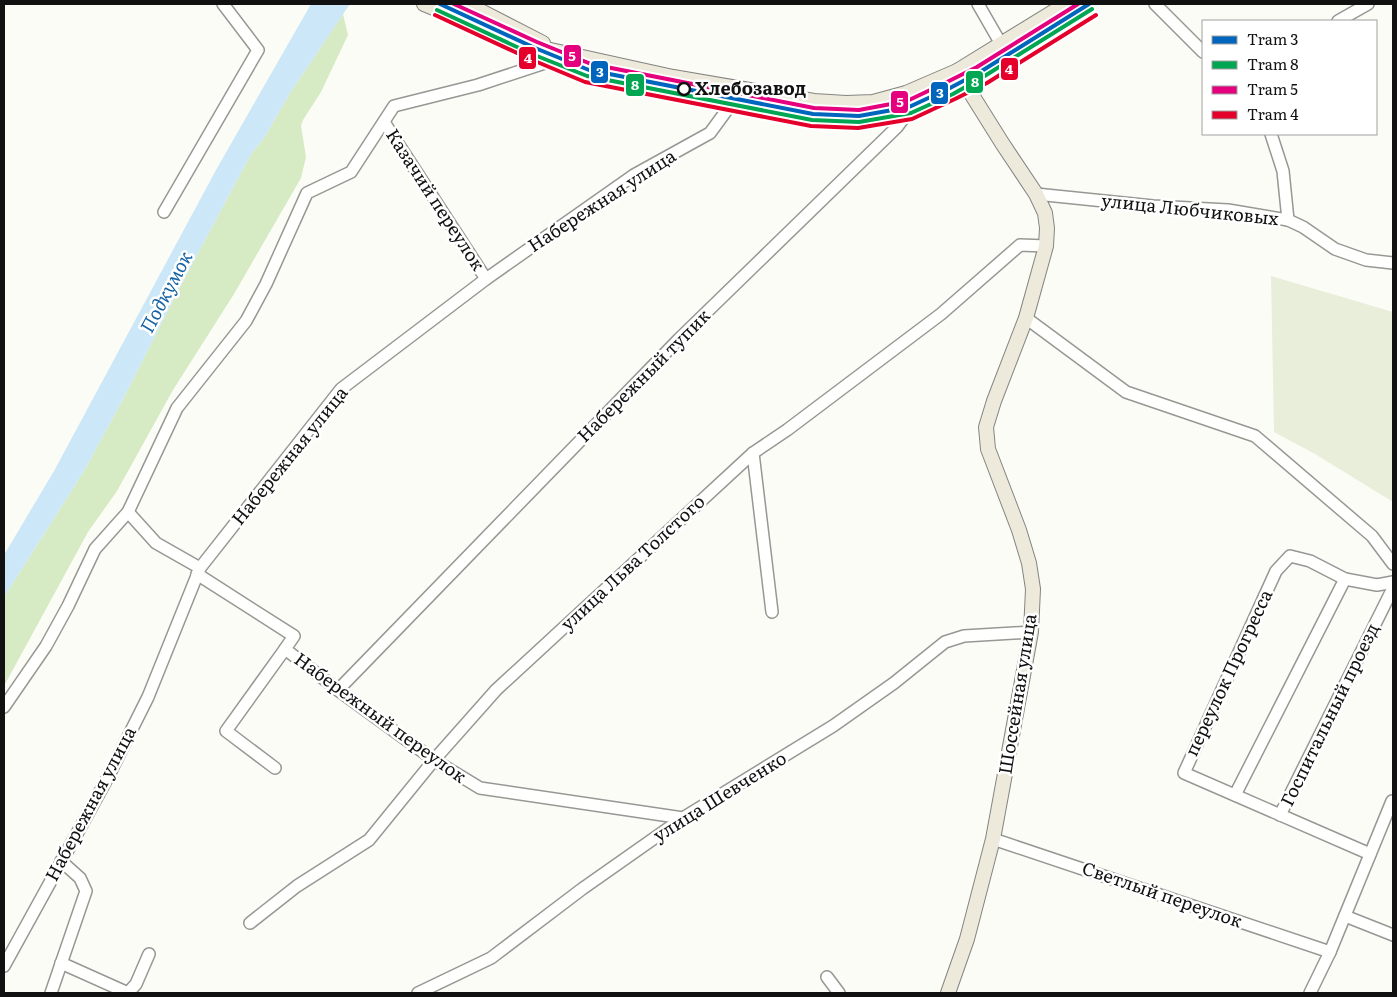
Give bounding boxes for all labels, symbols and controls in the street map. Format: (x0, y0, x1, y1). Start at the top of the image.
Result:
legend (1202, 20, 1377, 135)
text: Tram 3 (1247, 27, 1298, 50)
line badge: 5 (563, 44, 582, 68)
text: 5 (568, 45, 576, 65)
line badge: 4 (518, 46, 537, 70)
text: 4 (524, 47, 533, 67)
text: Tram 8 (1247, 52, 1299, 75)
line badge: 4 (1000, 57, 1019, 81)
text: 4 (1005, 58, 1014, 78)
line badge: 3 (590, 60, 609, 84)
text: 3 (596, 61, 604, 81)
line badge: 8 (965, 70, 984, 94)
text: 8 (971, 71, 979, 91)
line badge: 8 (625, 73, 645, 97)
text: 8 (631, 74, 639, 94)
place label: Хлебозавод (695, 74, 806, 101)
text: Tram 5 (1247, 77, 1298, 100)
line badge: 3 (930, 81, 949, 105)
marker: Хлебозавод (677, 82, 691, 96)
text: 3 (936, 82, 944, 102)
line badge: 5 (890, 90, 909, 114)
text: 5 (896, 91, 904, 111)
text: Tram 4 (1247, 102, 1299, 125)
street label: Казачий переулок (380, 123, 493, 276)
street label: Набережная улица (522, 141, 681, 258)
street label: улица Любчиковых (1100, 186, 1281, 231)
water label: Подкумок (132, 245, 199, 337)
street label: Набережный тупик (570, 302, 716, 448)
street label: Набережная улица (224, 380, 354, 530)
street label: улица Льва Толстого (554, 488, 710, 636)
street label: переулок Прогресса (1177, 584, 1278, 760)
street label: Шоссейная улица (990, 611, 1043, 776)
street label: Госпитальный проезд (1273, 618, 1385, 811)
street label: Набережный переулок (289, 645, 473, 789)
street label: Набережная улица (37, 721, 142, 885)
street label: улица Шевченко (647, 744, 791, 848)
street label: Светлый переулок (1079, 854, 1246, 934)

